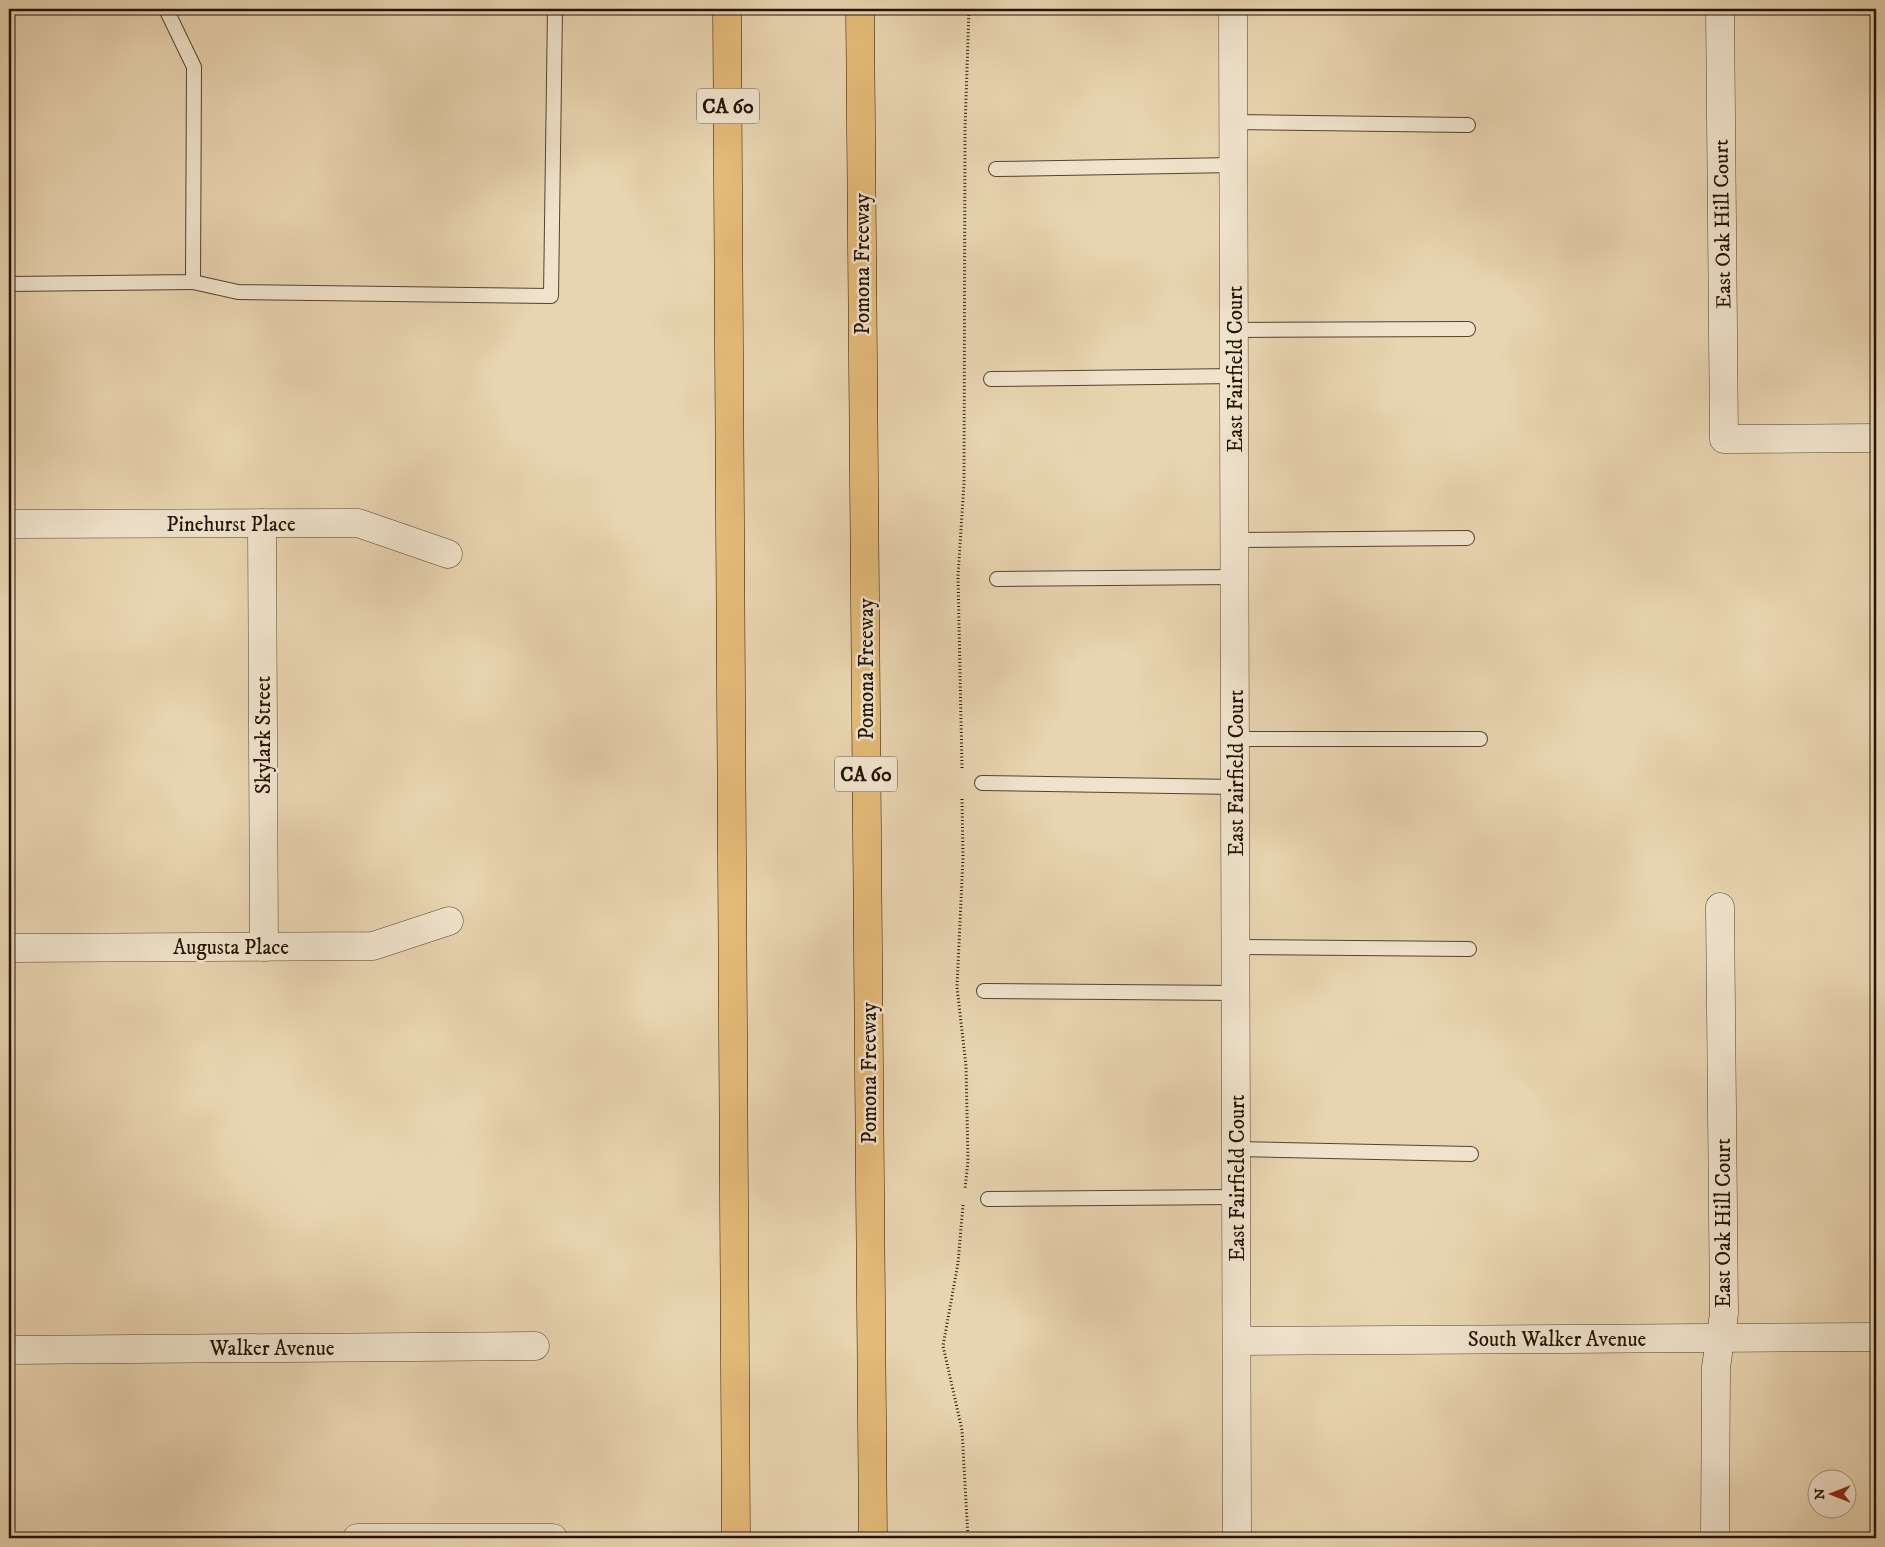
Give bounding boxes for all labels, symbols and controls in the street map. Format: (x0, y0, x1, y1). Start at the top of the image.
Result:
road number: CA 60 (697, 88, 759, 124)
street label: East Oak Hill Court (1709, 139, 1737, 309)
street label: Pomona Freeway (850, 192, 876, 335)
street label: East Fairfield Court (1223, 285, 1249, 453)
street label: Pinehurst Place (166, 512, 296, 538)
street label: Pomona Freeway (854, 597, 880, 740)
street label: Skylark Street (251, 675, 277, 794)
street label: East Fairfield Court (1224, 689, 1250, 857)
road number: CA 60 (835, 756, 897, 792)
street label: Augusta Place (173, 935, 289, 961)
street label: Pomona Freeway (857, 1001, 883, 1144)
street label: East Fairfield Court (1225, 1094, 1251, 1262)
street label: East Oak Hill Court (1711, 1138, 1737, 1308)
street label: South Walker Avenue (1468, 1327, 1647, 1353)
street label: Walker Avenue (209, 1336, 335, 1362)
north arrow (1808, 1470, 1858, 1520)
text: N (1811, 1488, 1829, 1500)

